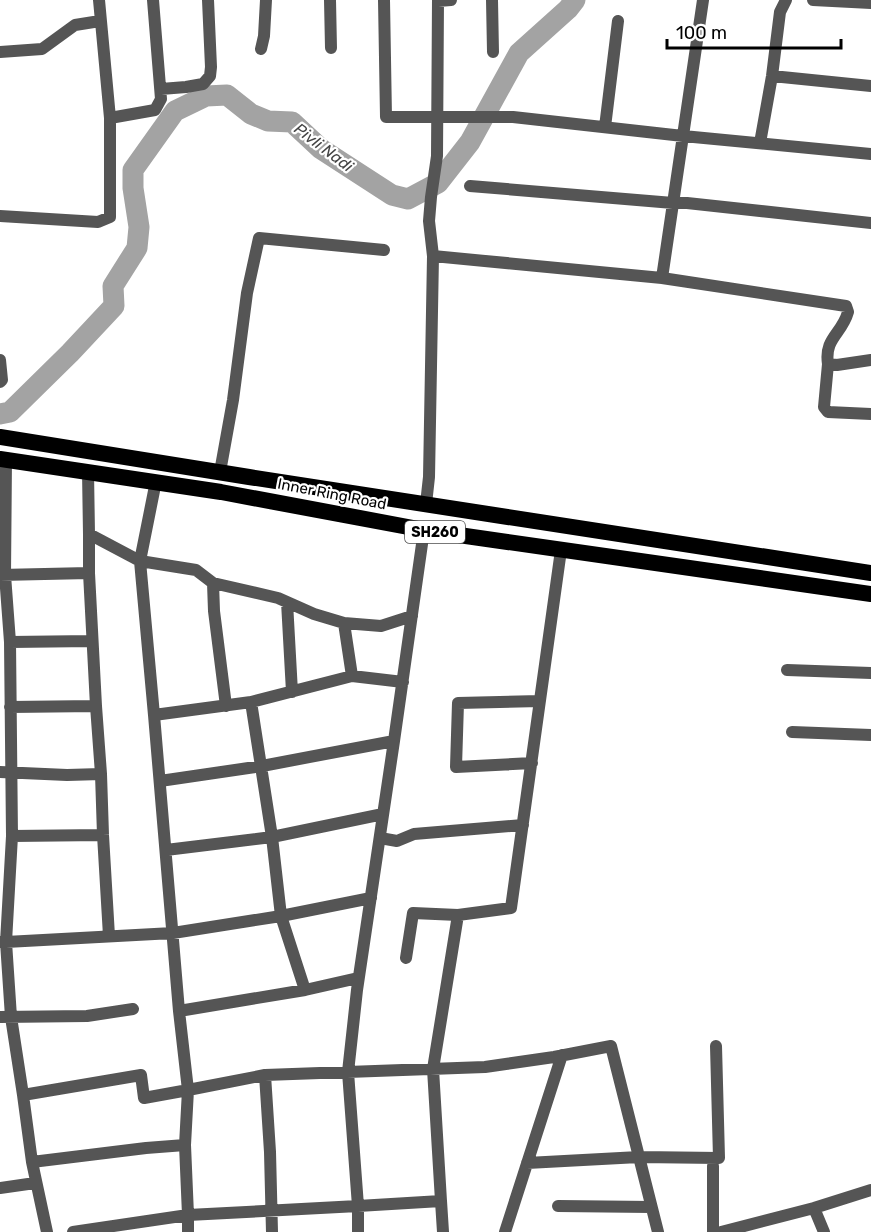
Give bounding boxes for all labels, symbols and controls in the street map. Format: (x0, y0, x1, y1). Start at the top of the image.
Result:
scale bar (667, 12, 841, 50)
text: 100 m (676, 22, 727, 44)
water label: Pivli Nadi (291, 119, 358, 176)
street label: Inner Ring Road (276, 475, 388, 513)
road number: SH260 (405, 521, 465, 543)

